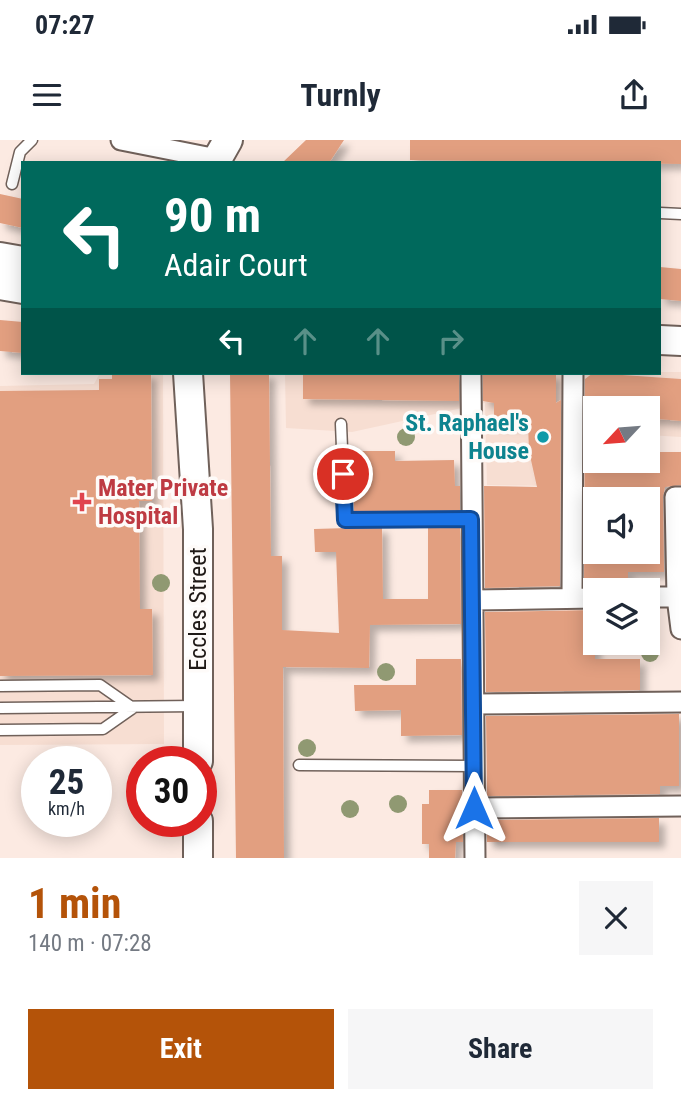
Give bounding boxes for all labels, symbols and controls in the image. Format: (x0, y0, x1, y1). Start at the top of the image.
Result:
text: 07:27 (35, 10, 95, 40)
icon: menu (28, 76, 66, 114)
text: Turnly (300, 76, 381, 114)
icon: share (615, 76, 653, 114)
text: 90 m (164, 187, 261, 244)
icon: left (49, 189, 140, 280)
text: Adair Court (164, 246, 308, 284)
icon: left (213, 322, 251, 360)
icon: ahead (286, 322, 324, 360)
icon: ahead (359, 322, 397, 360)
icon: right (432, 322, 470, 360)
north arrow (583, 396, 660, 472)
map controls (583, 396, 660, 655)
place label: St. Raphael's House (405, 409, 529, 465)
marker: St. Raphael's House (535, 429, 551, 445)
pin (313, 444, 373, 504)
icon: arrive (324, 455, 362, 493)
place label: Mater Private Hospital (98, 474, 228, 530)
button: sound (583, 487, 660, 564)
marker: Mater Private Hospital (72, 492, 92, 512)
street label: Eccles Street (184, 547, 212, 671)
button: layers (583, 578, 660, 655)
speed limit sign: 30 (126, 746, 217, 837)
text: 25 (49, 762, 84, 803)
position arrow (437, 771, 511, 845)
text: km/h (48, 798, 85, 819)
text: 1 min (28, 879, 121, 928)
button: close (579, 881, 653, 955)
text: 140 m · 07:28 (28, 930, 152, 957)
button: Exit (28, 1009, 334, 1089)
button: Share (348, 1009, 653, 1089)

